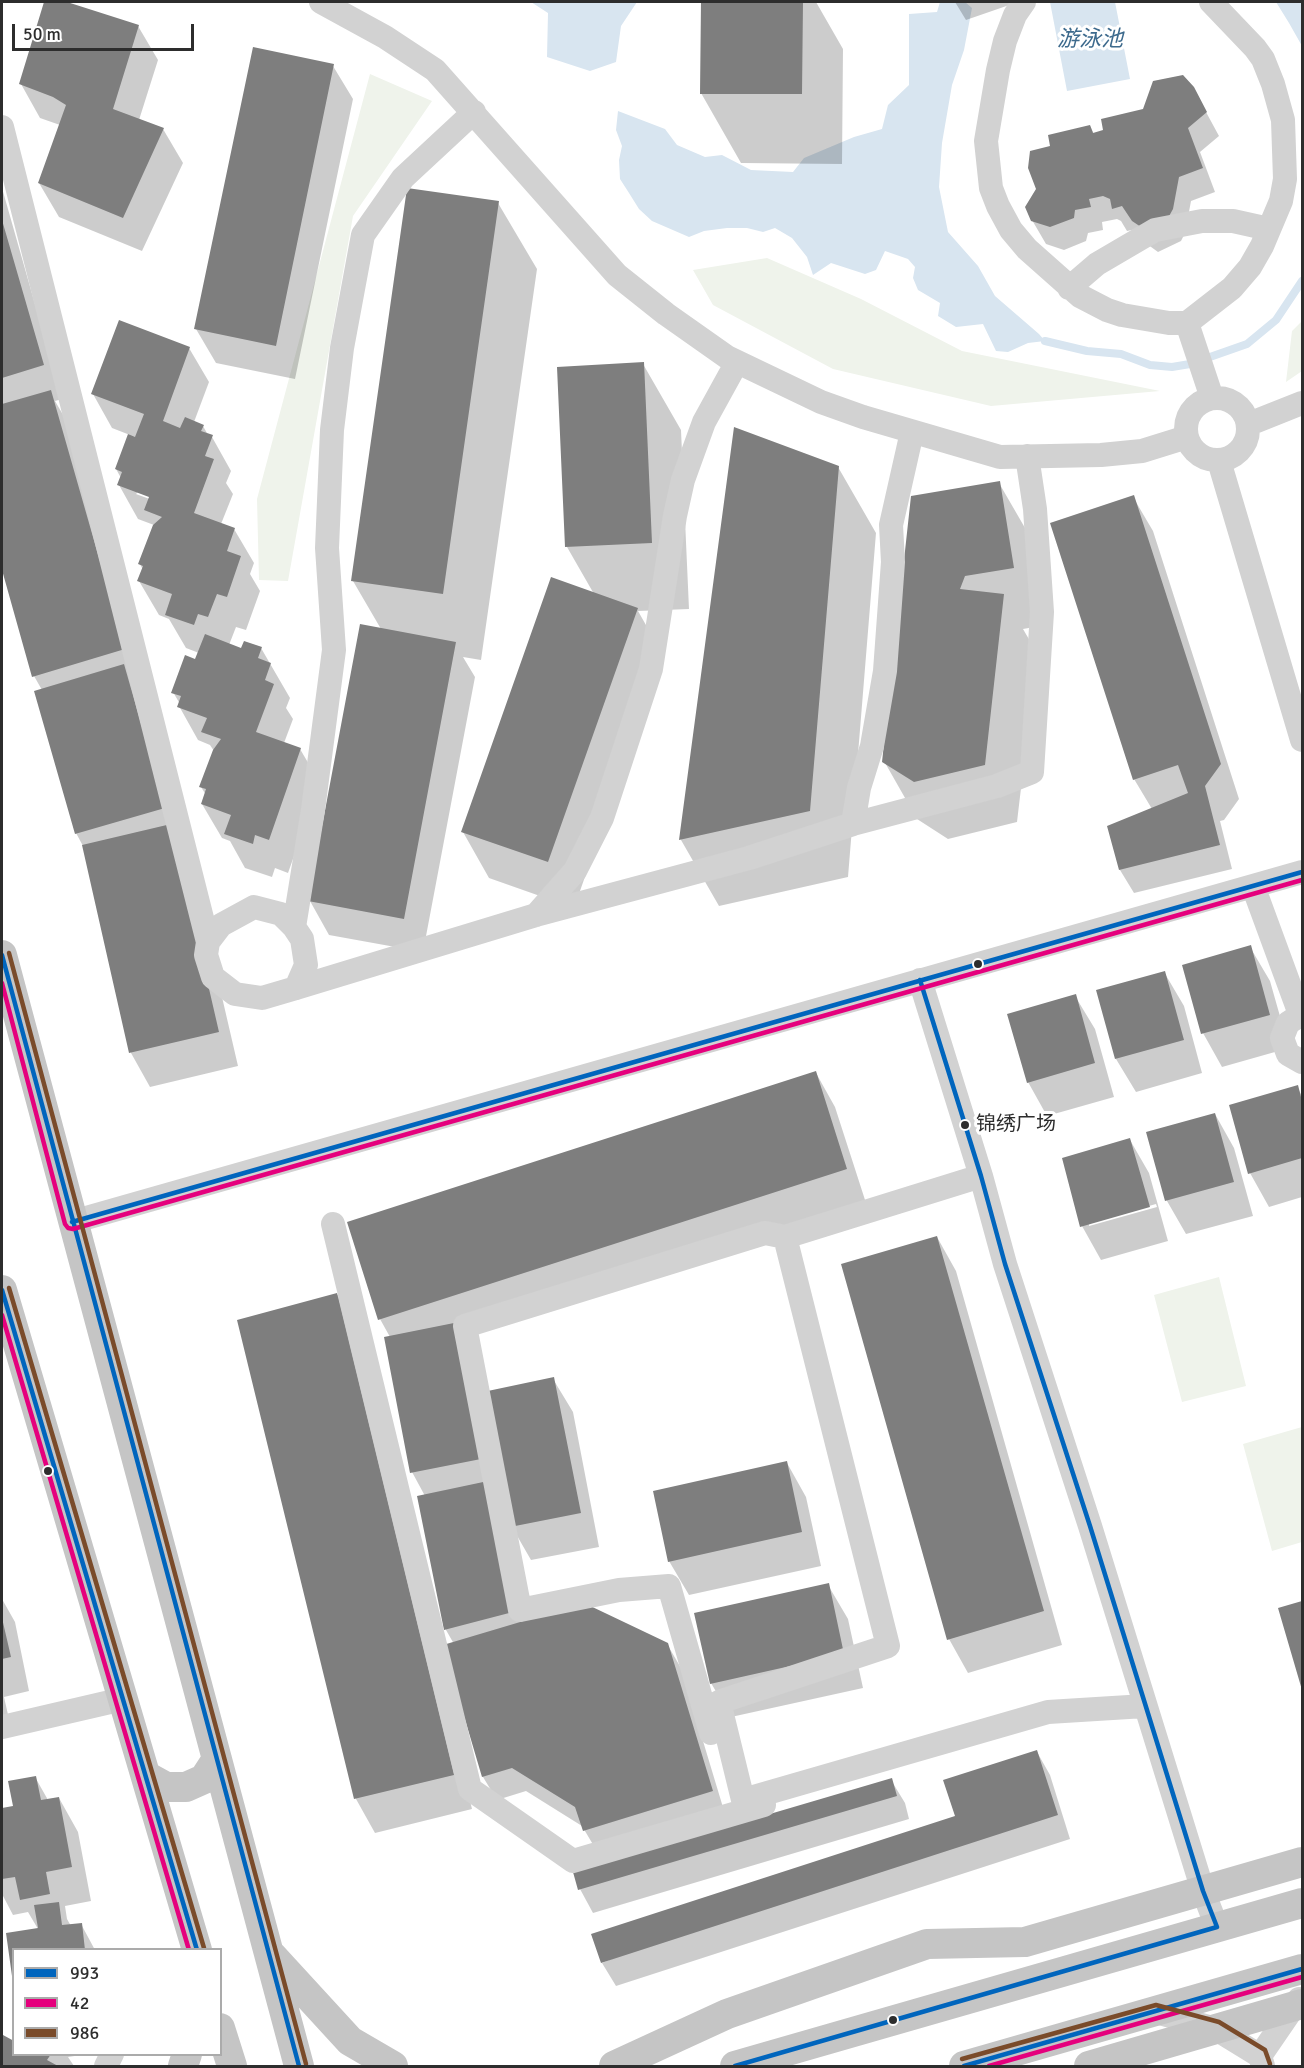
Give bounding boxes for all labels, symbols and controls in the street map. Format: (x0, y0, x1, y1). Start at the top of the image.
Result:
scale bar (15, 12, 196, 50)
text: 50 m (23, 23, 61, 45)
water label: 游泳池 (1057, 27, 1123, 53)
unlabelled marker (972, 958, 984, 970)
place label: 锦绣广场 (976, 1113, 1056, 1137)
marker: 锦绣广场 (959, 1119, 971, 1131)
unlabelled marker (42, 1465, 54, 1477)
legend (12, 1948, 222, 2056)
text: 993 (70, 1962, 99, 1984)
text: 42 (70, 1992, 89, 2014)
unlabelled marker (887, 2014, 899, 2026)
text: 986 (70, 2022, 99, 2044)

